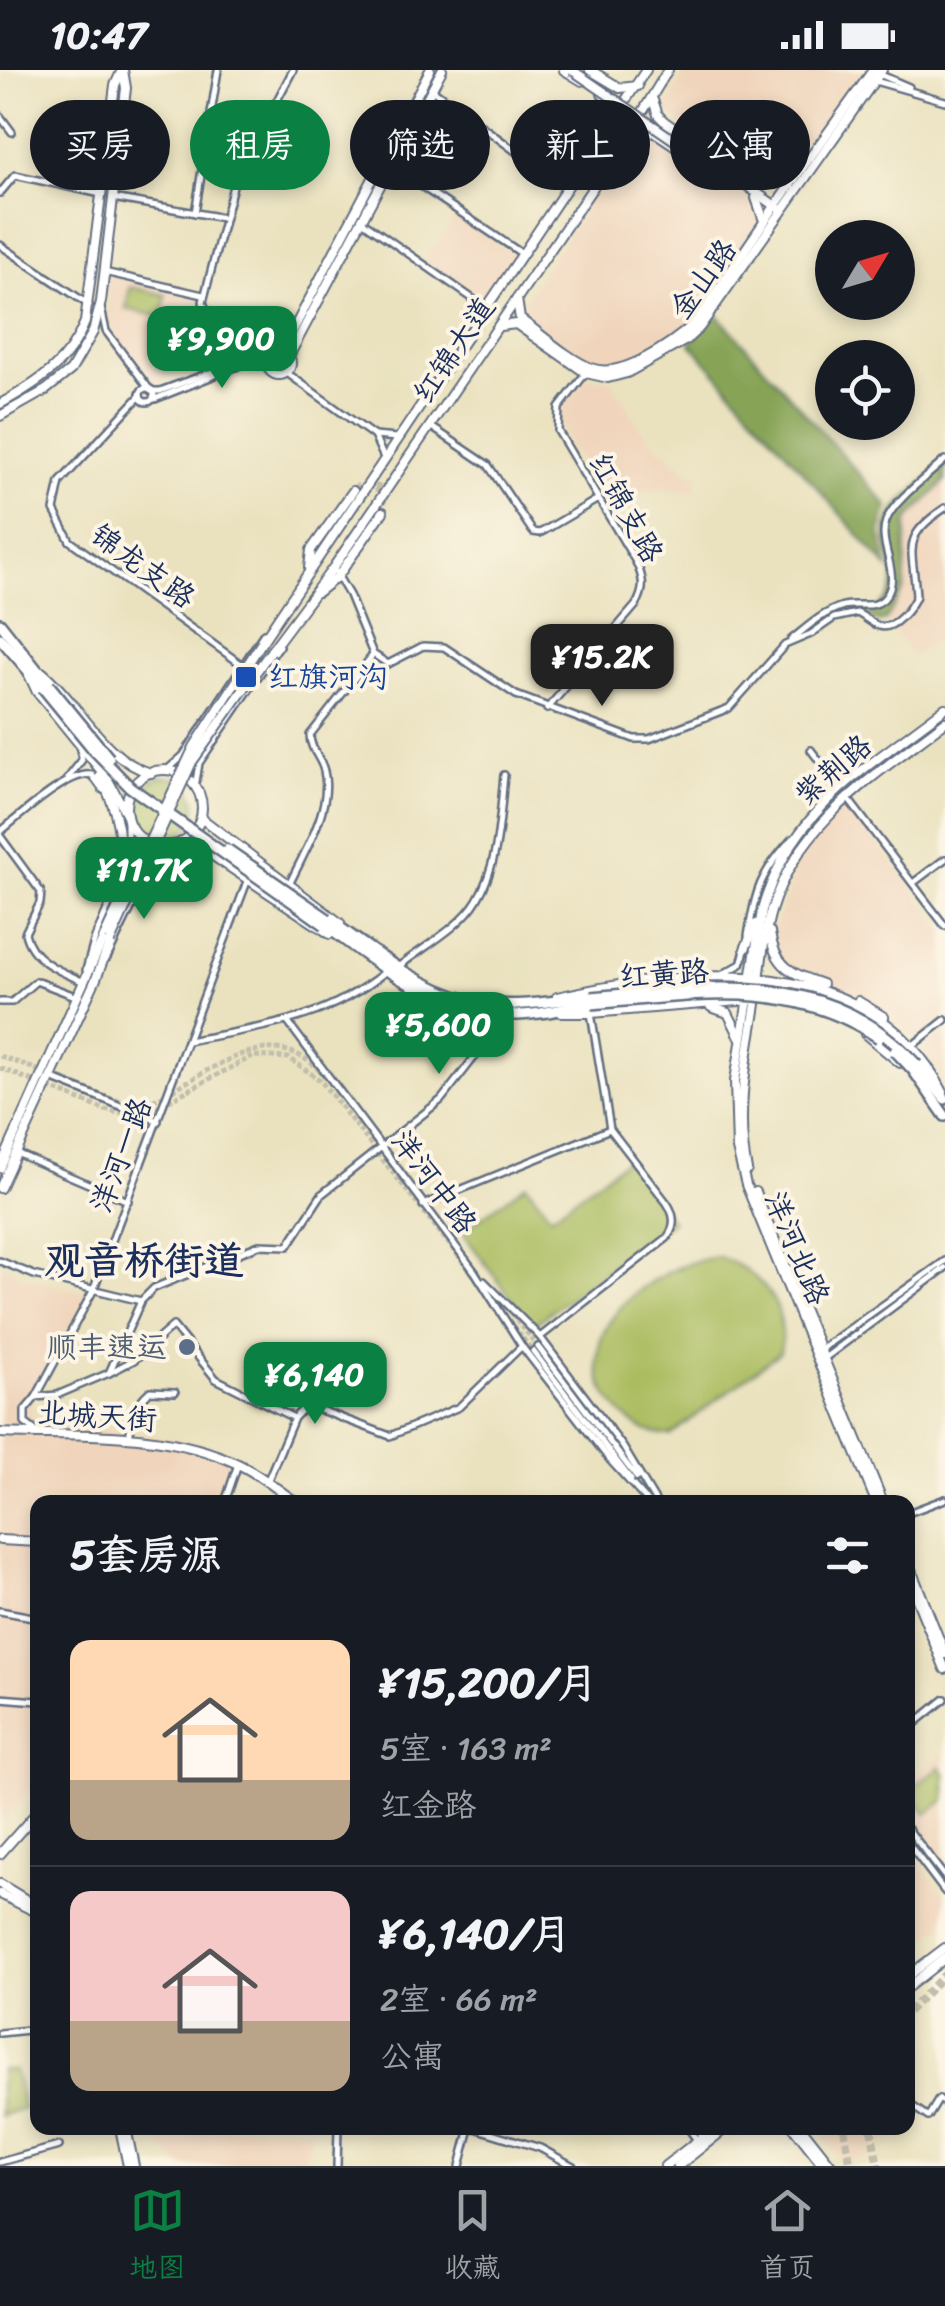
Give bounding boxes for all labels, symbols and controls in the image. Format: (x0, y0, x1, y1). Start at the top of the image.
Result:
text: 10:47 (50, 2, 147, 69)
chip: 买房 (30, 100, 170, 190)
chip: 租房 (190, 100, 330, 190)
chip: 筛选 (350, 100, 490, 190)
chip: 新上 (510, 100, 650, 190)
chip: 公寓 (670, 100, 810, 190)
north arrow (815, 220, 915, 320)
map controls (815, 220, 915, 440)
street label: 金山路 (655, 227, 751, 331)
street label: 红锦大道 (398, 285, 510, 415)
pin: ¥9,900 (141, 306, 303, 391)
text: ¥9,900 (169, 310, 275, 367)
button: locate (815, 340, 915, 440)
street label: 红锦支路 (573, 442, 679, 574)
street label: 锦龙支路 (79, 509, 207, 623)
pin: ¥15.2K (521, 624, 683, 709)
text: ¥15.2K (553, 628, 651, 685)
place label: 红旗河沟 (268, 650, 388, 704)
marker: 红旗河沟 (233, 664, 259, 690)
street label: 紫荆路 (781, 720, 885, 820)
pin: ¥11.7K (63, 837, 225, 922)
text: ¥11.7K (98, 841, 190, 898)
street label: 红黄路 (617, 944, 711, 1004)
pin: ¥5,600 (358, 992, 520, 1077)
text: ¥5,600 (387, 996, 491, 1053)
street label: 洋河一路 (74, 1089, 168, 1221)
street label: 洋河中路 (376, 1118, 492, 1246)
street label: 洋河北路 (749, 1182, 845, 1314)
district label: 观音桥街道 (44, 1225, 244, 1296)
place label: 顺丰速运 (47, 1320, 167, 1374)
marker: 顺丰速运 (176, 1336, 198, 1358)
pin: ¥6,140 (234, 1342, 396, 1427)
text: ¥6,140 (266, 1346, 364, 1403)
street label: 北城天街 (35, 1385, 159, 1447)
text: 5套房源 (70, 1518, 222, 1592)
icon: filters (820, 1528, 875, 1583)
text: ¥15,200/月 (380, 1646, 598, 1720)
icon: home (150, 1680, 270, 1800)
text: 5室 · 163 m² (380, 1720, 552, 1777)
text: 红金路 (380, 1777, 476, 1834)
text: ¥6,140/月 (380, 1897, 572, 1971)
icon: home (150, 1931, 270, 2051)
text: 2室 · 66 m² (380, 1971, 538, 2028)
text: 公寓 (380, 2028, 444, 2085)
tab: 地图 (129, 2183, 186, 2292)
tab: 收藏 (444, 2183, 501, 2292)
tab: 首页 (759, 2183, 816, 2292)

